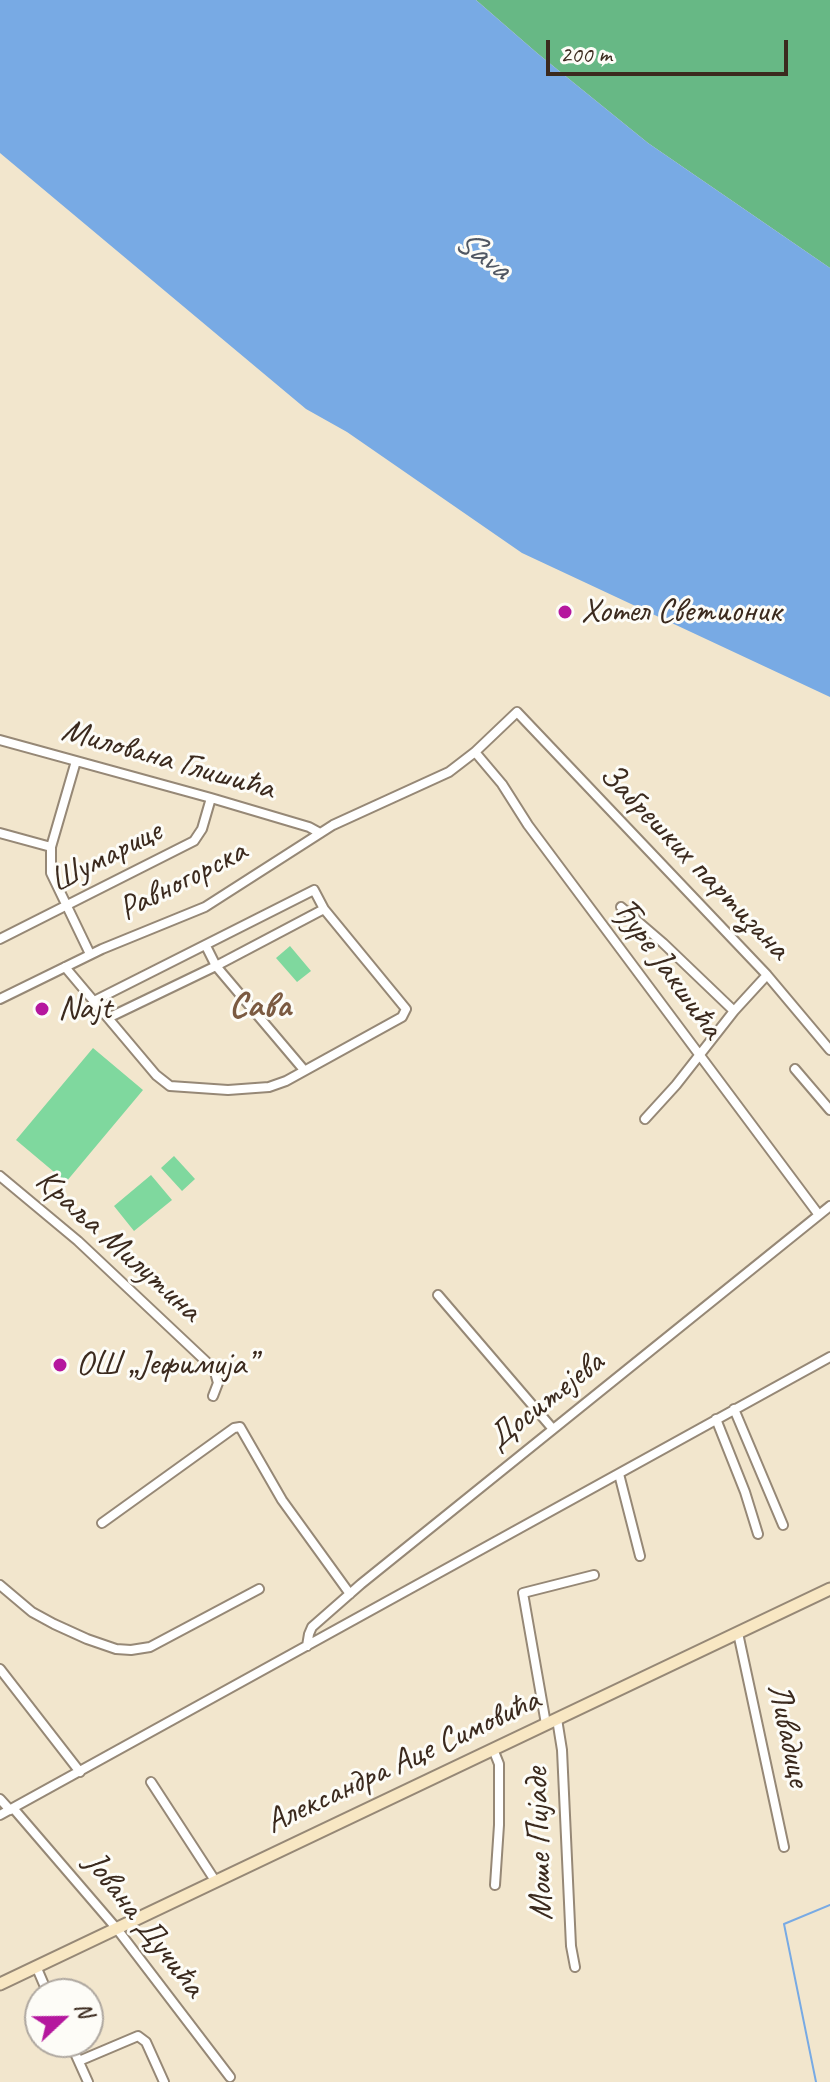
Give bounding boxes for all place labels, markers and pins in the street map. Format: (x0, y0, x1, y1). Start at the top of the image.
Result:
place label: Хотел Светионик (581, 592, 781, 632)
marker: Хотел Светионик (556, 603, 574, 621)
place label: Najt (58, 989, 111, 1029)
marker: Najt (33, 1000, 51, 1018)
place label: ОШ „Јефимија” (76, 1345, 255, 1385)
marker: ОШ „Јефимија” (51, 1356, 69, 1374)

